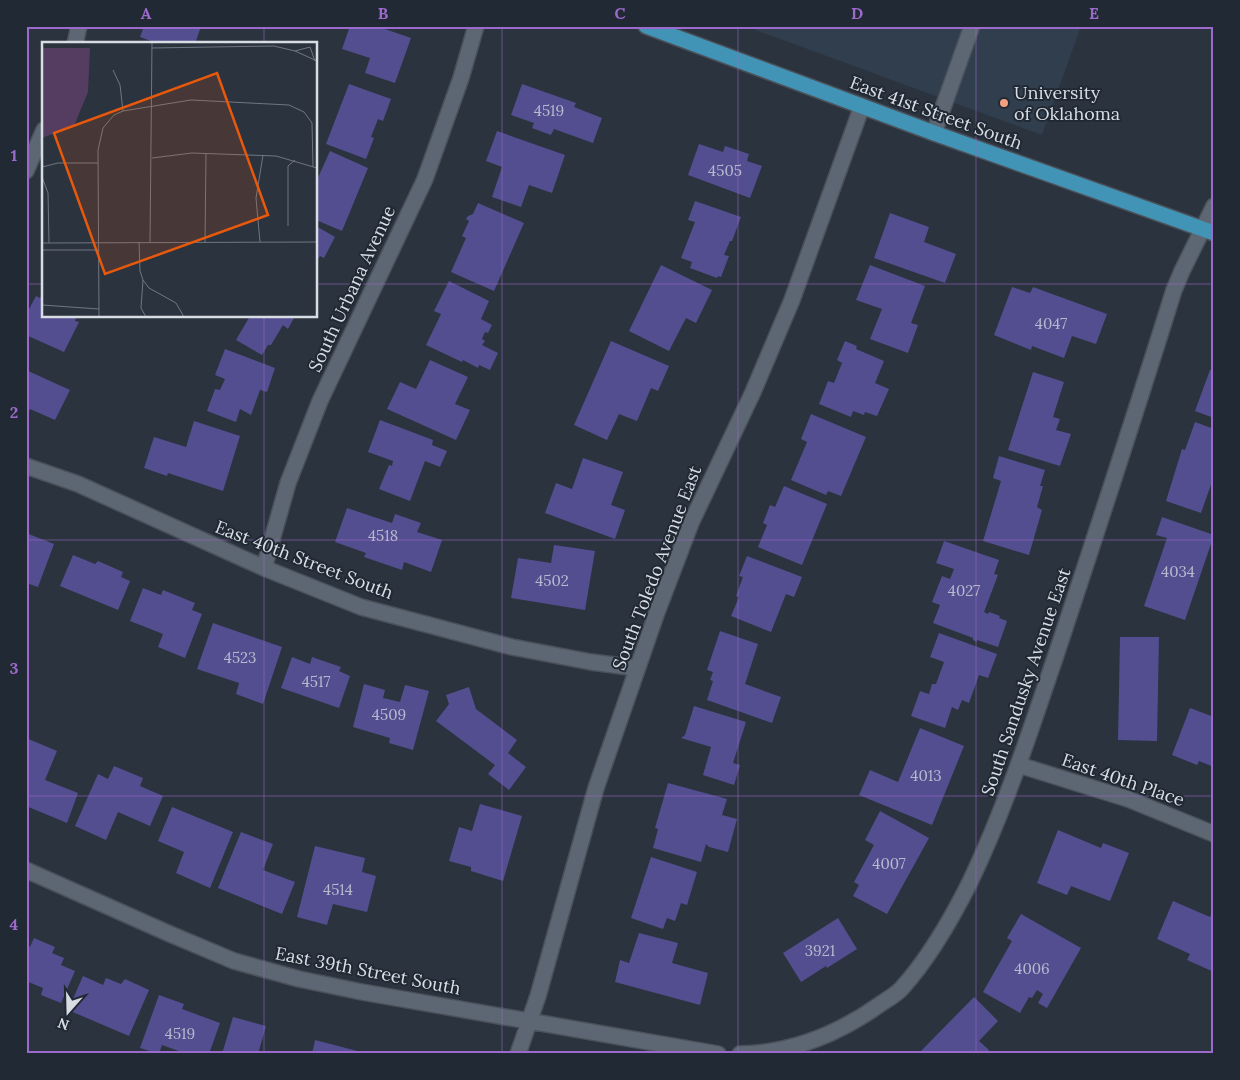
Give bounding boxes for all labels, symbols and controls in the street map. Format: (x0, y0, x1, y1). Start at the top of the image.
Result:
text: A (141, 3, 152, 23)
text: B (378, 3, 389, 23)
text: C (614, 3, 626, 23)
text: D (851, 3, 863, 23)
text: E (1089, 3, 1099, 23)
inset map (42, 42, 318, 318)
street label: East 41st Street South (847, 71, 1026, 155)
place label: University of Oklahoma (1014, 81, 1120, 125)
marker: University of Oklahoma (998, 97, 1010, 109)
house number: 4519 (534, 101, 564, 120)
text: 1 (11, 145, 17, 165)
house number: 4505 (708, 161, 742, 180)
street label: South Urbana Avenue (303, 202, 400, 376)
house number: 4047 (1035, 314, 1067, 333)
text: 2 (10, 402, 18, 422)
street label: South Toledo Avenue East (607, 462, 706, 673)
street label: East 40th Street South (212, 515, 397, 604)
house number: 4518 (368, 526, 398, 545)
house number: 4034 (1161, 562, 1195, 581)
street label: South Sandusky Avenue East (976, 565, 1075, 799)
house number: 4502 (535, 571, 569, 590)
house number: 4027 (948, 581, 980, 600)
house number: 4523 (224, 648, 256, 667)
text: 3 (10, 658, 19, 678)
house number: 4517 (302, 672, 330, 691)
house number: 4509 (372, 705, 406, 724)
street label: East 40th Place (1059, 748, 1188, 811)
house number: 4013 (910, 766, 942, 785)
house number: 4007 (872, 854, 906, 873)
house number: 4514 (323, 880, 353, 899)
text: 4 (10, 914, 19, 934)
street label: East 39th Street South (273, 941, 463, 1000)
house number: 3921 (805, 941, 835, 960)
house number: 4006 (1014, 959, 1050, 978)
north arrow (42, 988, 92, 1038)
text: N (55, 1014, 72, 1035)
house number: 4519 (165, 1024, 195, 1043)

